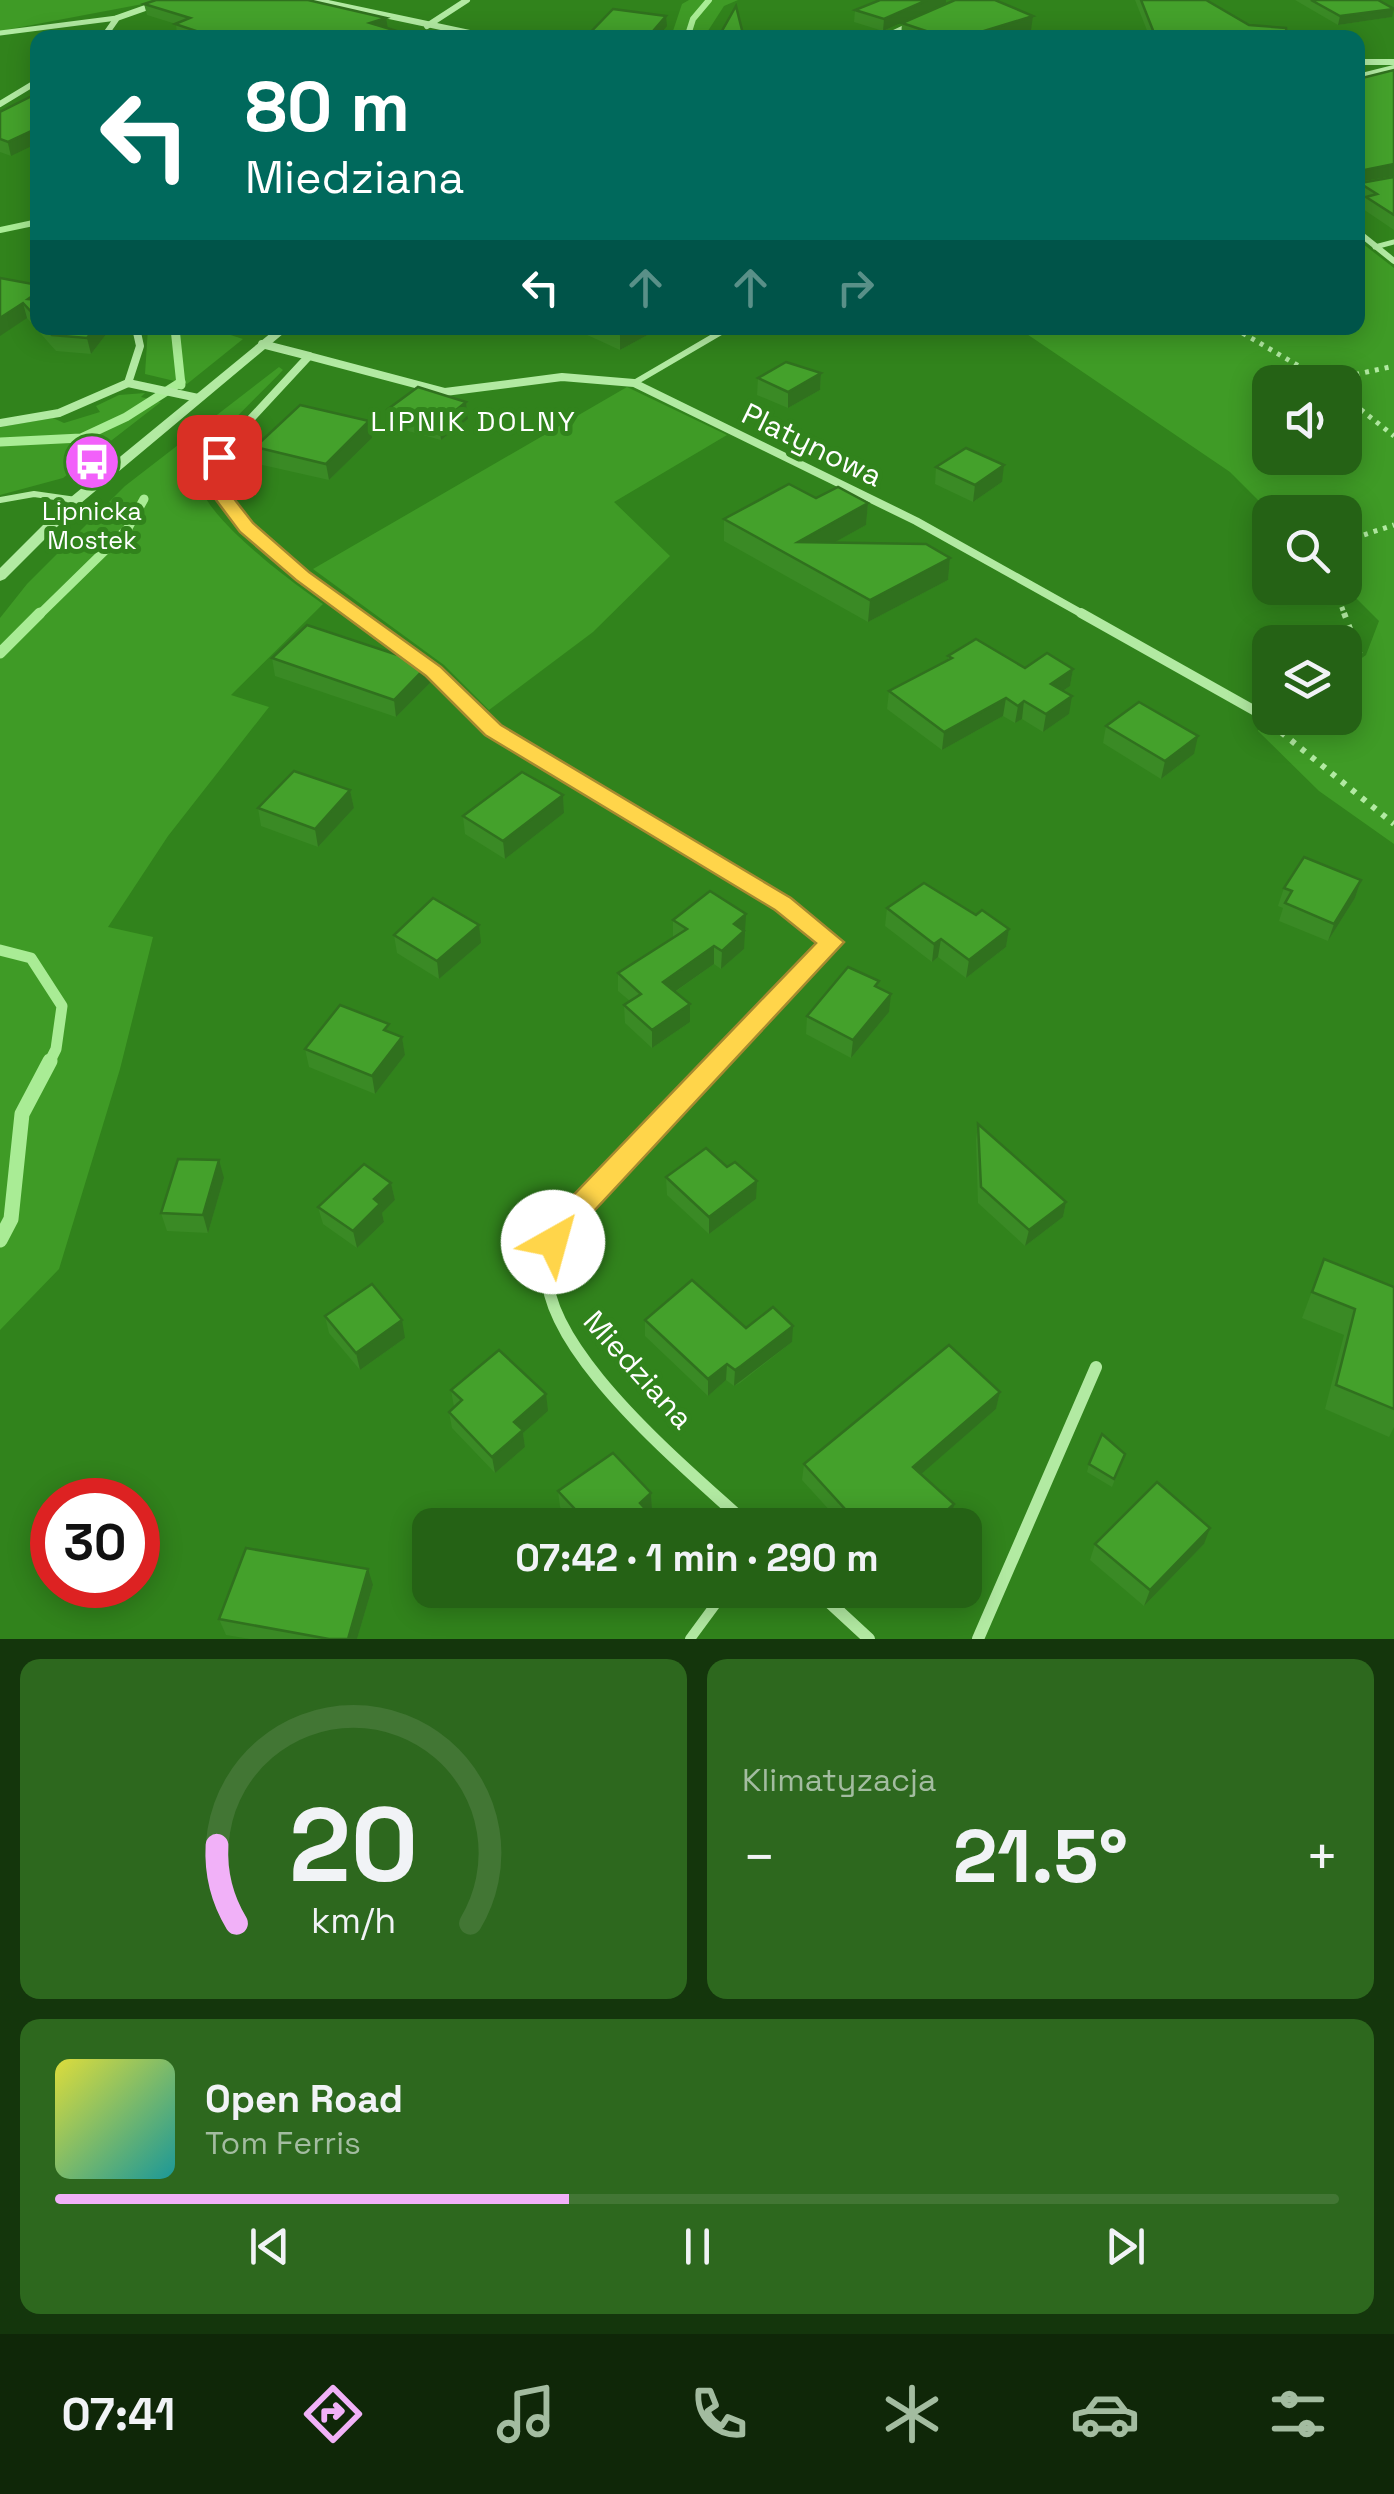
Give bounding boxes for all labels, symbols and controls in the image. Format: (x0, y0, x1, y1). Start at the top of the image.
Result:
text: 80 m (245, 62, 410, 151)
icon: left (80, 70, 210, 200)
text: Miedziana (245, 149, 464, 206)
icon: left (513, 260, 568, 315)
icon: ahead (618, 260, 673, 315)
icon: ahead (723, 260, 778, 315)
icon: right (828, 260, 883, 315)
map controls (1252, 365, 1362, 735)
button: sound (1252, 365, 1362, 475)
street label: Platynowa (736, 394, 889, 495)
district label: LIPNIK DOLNY (371, 403, 577, 439)
pin (177, 415, 262, 500)
icon: arrive (192, 430, 247, 485)
bus stop icon: Lipnicka Mostek (62, 432, 122, 492)
place label: Lipnicka Mostek (42, 495, 142, 556)
button: search (1252, 495, 1362, 605)
button: layers (1252, 625, 1362, 735)
position arrow (501, 1190, 605, 1294)
street label: Miedziana (575, 1302, 702, 1437)
speed limit sign: 30 (30, 1478, 160, 1608)
text: 07:42 · 1 min · 290 m (515, 1534, 879, 1582)
text: Klimatyzacja (742, 1760, 936, 1800)
text: 20 (289, 1779, 418, 1911)
text: 21.5° (953, 1808, 1128, 1904)
text: − (742, 1822, 776, 1892)
text: + (1305, 1822, 1339, 1892)
text: km/h (311, 1898, 396, 1943)
text: Open Road (205, 2075, 403, 2123)
text: Tom Ferris (205, 2123, 361, 2163)
icon: previous (242, 2219, 297, 2274)
icon: pause (670, 2219, 725, 2274)
icon: next (1098, 2219, 1153, 2274)
icon: directions (298, 2379, 368, 2449)
icon: music (491, 2379, 561, 2449)
icon: phone (684, 2379, 754, 2449)
icon: climate (877, 2379, 947, 2449)
icon: car (1070, 2379, 1140, 2449)
icon: filters (1263, 2379, 1333, 2449)
text: 07:41 (61, 2386, 175, 2443)

